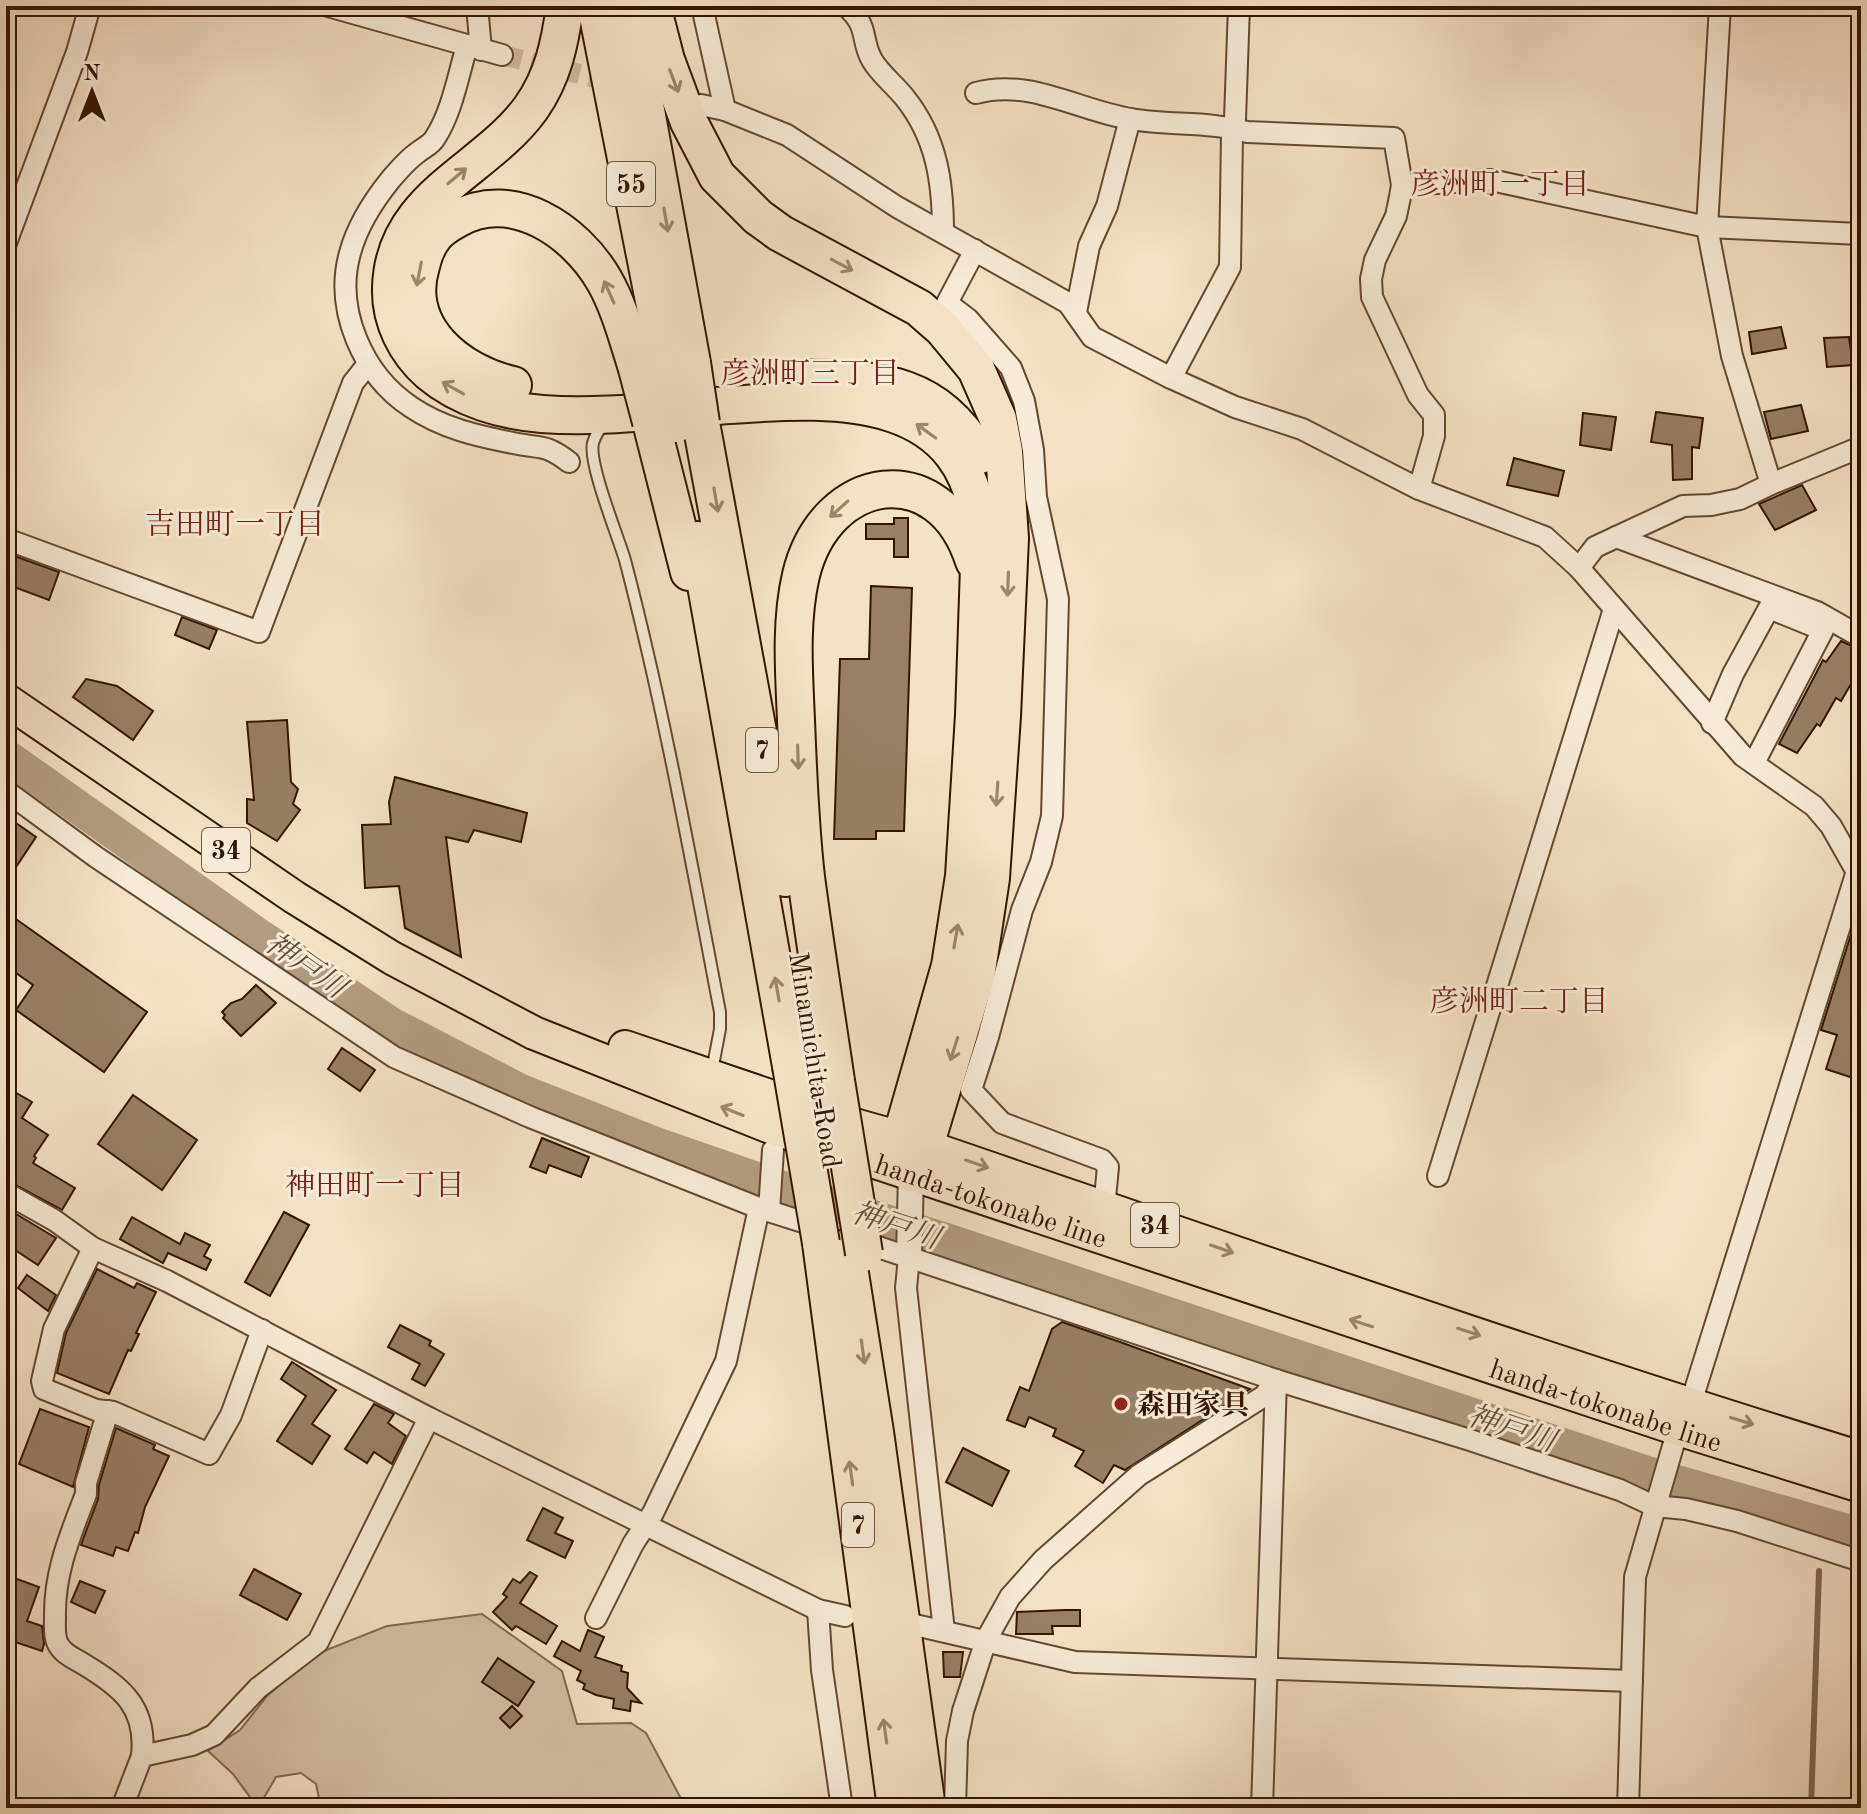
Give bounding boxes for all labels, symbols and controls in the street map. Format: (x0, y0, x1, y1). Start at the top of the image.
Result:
north arrow (52, 52, 132, 132)
text: N (84, 63, 101, 85)
one-way arrow (667, 68, 682, 93)
road number: 55 (607, 162, 655, 206)
one-way arrow (447, 167, 467, 185)
district label: 彦洲町一丁目 (1410, 168, 1590, 201)
one-way arrow (660, 207, 675, 233)
one-way arrow (830, 258, 854, 274)
one-way arrow (411, 261, 426, 286)
one-way arrow (601, 280, 616, 304)
district label: 彦洲町三丁目 (720, 357, 900, 390)
one-way arrow (442, 380, 465, 396)
one-way arrow (916, 422, 937, 439)
one-way arrow (709, 487, 724, 512)
one-way arrow (829, 499, 850, 518)
district label: 吉田町一丁目 (145, 508, 325, 541)
one-way arrow (1000, 570, 1015, 597)
road number: 7 (746, 728, 778, 772)
one-way arrow (790, 743, 805, 770)
one-way arrow (989, 780, 1004, 807)
road number: 34 (202, 828, 250, 872)
one-way arrow (949, 924, 964, 949)
water label: 神戸川 (259, 926, 354, 1006)
street label: Minamichita Road (782, 950, 844, 1171)
one-way arrow (769, 977, 784, 1003)
district label: 彦洲町二丁目 (1429, 985, 1609, 1018)
one-way arrow (946, 1036, 961, 1061)
one-way arrow (720, 1103, 745, 1118)
street label: handa-tokonabe line (871, 1152, 1110, 1255)
one-way arrow (964, 1157, 989, 1172)
district label: 神田町一丁目 (285, 1169, 465, 1202)
water label: 神戸川 (848, 1196, 947, 1256)
road number: 34 (1131, 1203, 1179, 1247)
one-way arrow (1210, 1242, 1235, 1257)
one-way arrow (1349, 1315, 1374, 1329)
one-way arrow (1456, 1326, 1481, 1341)
one-way arrow (856, 1339, 871, 1364)
street label: handa-tokonabe line (1486, 1356, 1725, 1459)
place label: 森田家具 (1137, 1390, 1249, 1421)
marker: 森田家具 (1112, 1395, 1130, 1413)
water label: 神戸川 (1464, 1399, 1563, 1459)
one-way arrow (1729, 1414, 1755, 1429)
one-way arrow (843, 1461, 858, 1486)
road number: 7 (842, 1503, 874, 1547)
one-way arrow (878, 1718, 893, 1745)

